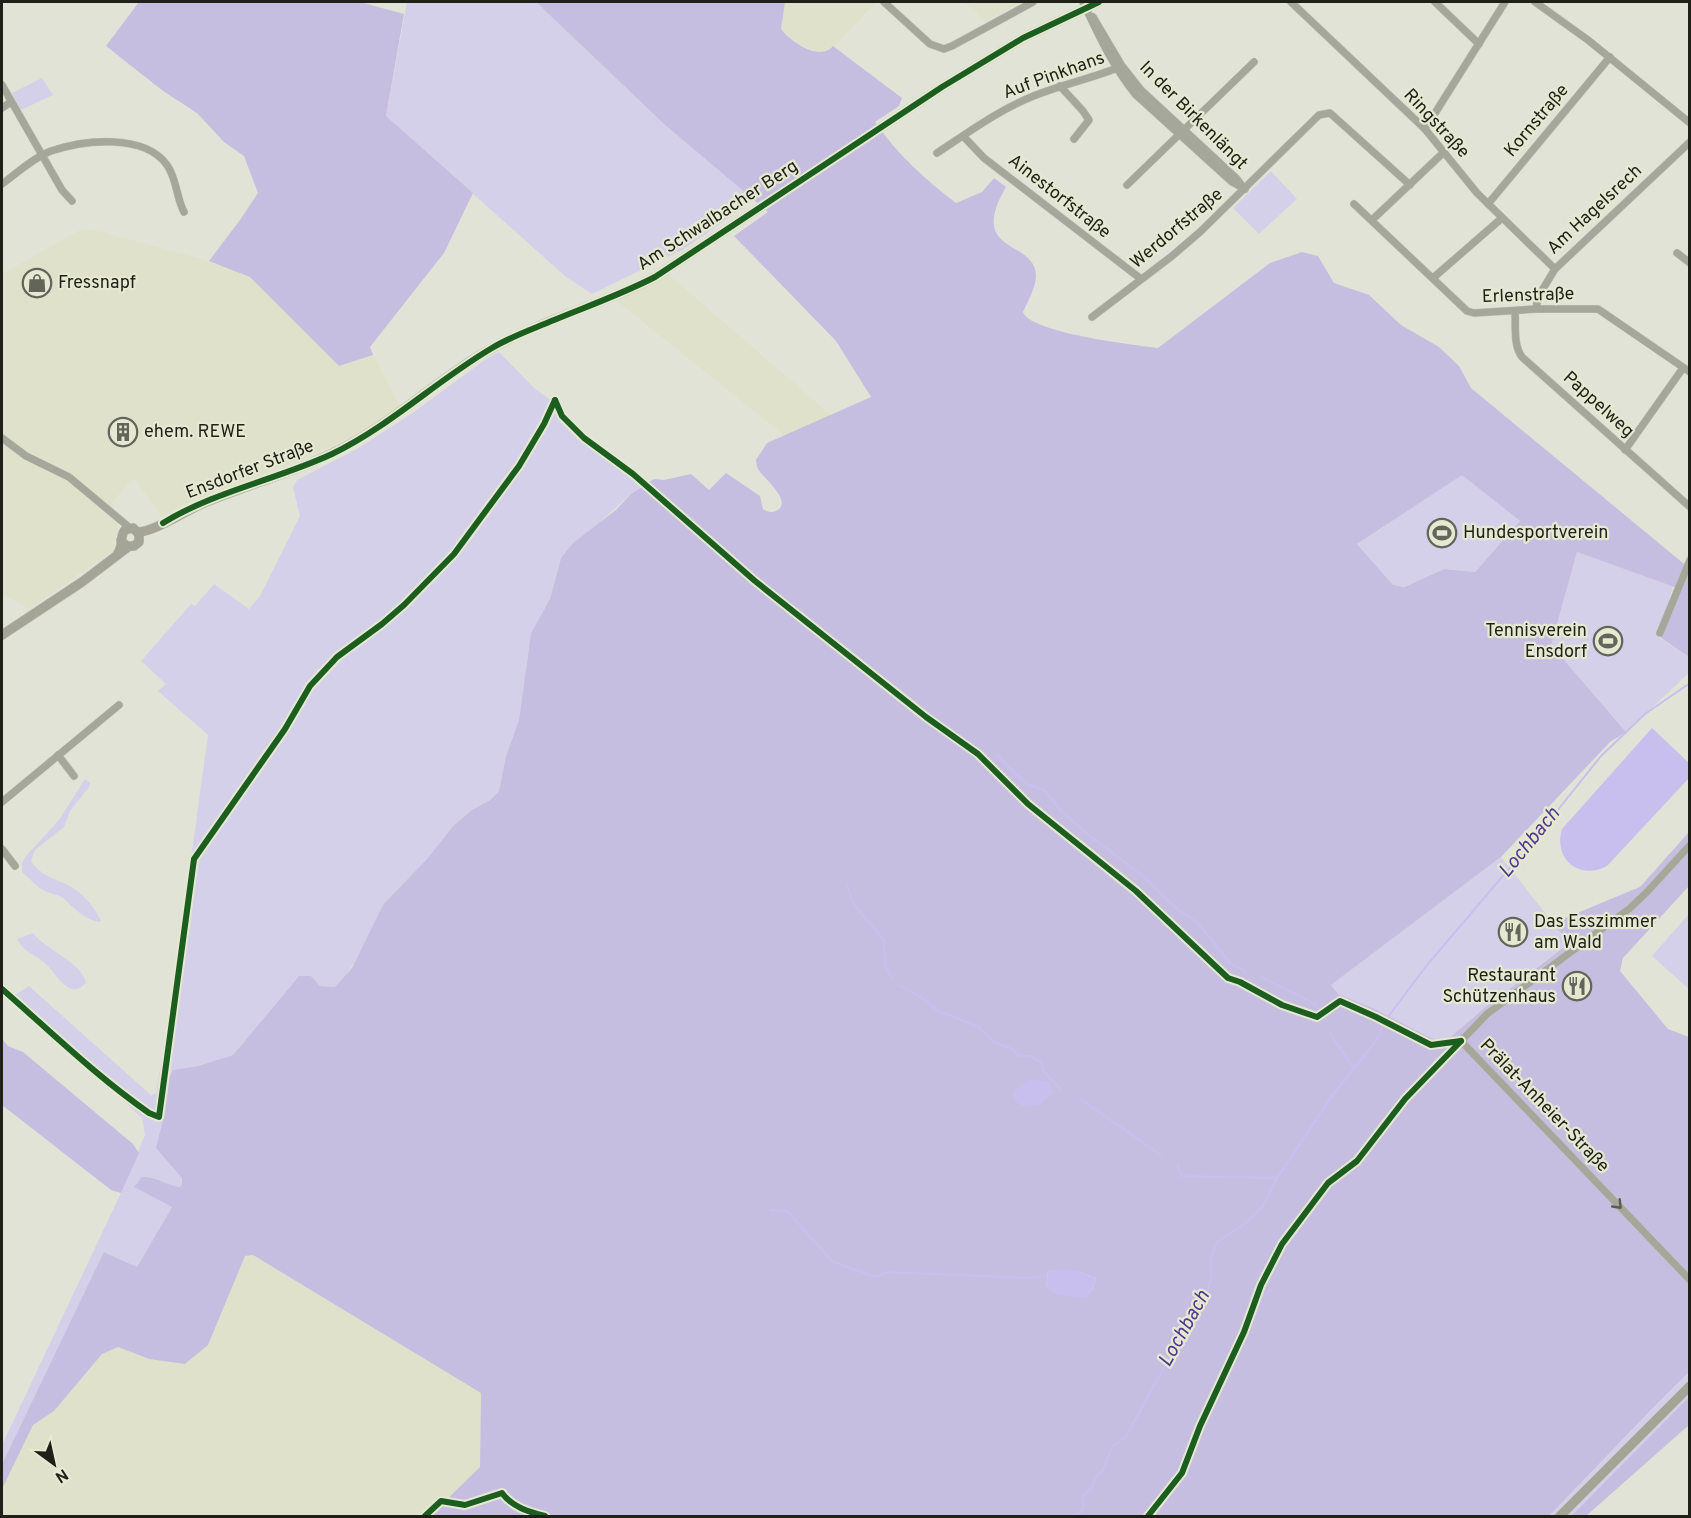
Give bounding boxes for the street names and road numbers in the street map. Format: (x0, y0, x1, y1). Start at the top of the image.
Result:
street label: Auf Pinkhans (1000, 47, 1108, 105)
street label: In der Birkenlängt (1134, 57, 1252, 175)
street label: Kornstraße (1500, 80, 1574, 162)
street label: Ringstraße (1398, 84, 1474, 164)
street label: Ainestorfstraße (1003, 150, 1115, 244)
street label: Am Schwalbacher Berg (633, 155, 803, 277)
street label: Am Hagelsrech (1543, 160, 1647, 260)
street label: Werdorfstraße (1126, 184, 1228, 274)
street label: Erlenstraße (1481, 283, 1575, 309)
street label: Pappelweg (1557, 367, 1639, 443)
street label: Ensdorfer Straße (183, 435, 317, 505)
street label: Prälat-Anheier-Straße (1474, 1034, 1614, 1178)

